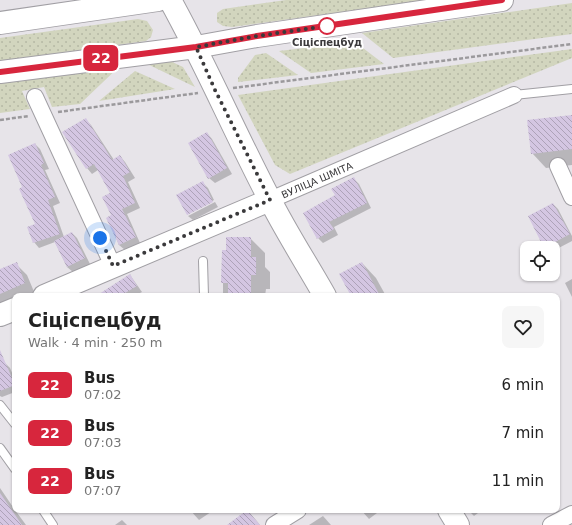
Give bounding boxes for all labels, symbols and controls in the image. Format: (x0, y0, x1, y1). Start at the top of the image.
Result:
marker: Сіціспецбуд (318, 17, 336, 35)
place label: Сіціспецбуд (292, 37, 362, 48)
line badge: 22 (83, 45, 119, 71)
text: 22 (91, 50, 111, 66)
street label: ВУЛІЦА ШМІТА (280, 160, 354, 200)
your location (90, 228, 110, 248)
map controls (520, 241, 560, 281)
button: locate (520, 241, 560, 281)
button: heart (502, 306, 544, 348)
text: Сіціспецбуд (28, 309, 161, 331)
text: Walk · 4 min · 250 m (28, 335, 162, 350)
text: Bus (84, 369, 115, 387)
text: 6 min (501, 376, 544, 394)
text: 22 (40, 377, 60, 393)
text: 07:02 (84, 387, 121, 402)
text: Bus (84, 417, 115, 435)
text: 7 min (501, 424, 544, 442)
text: 22 (40, 425, 60, 441)
text: 07:03 (84, 435, 121, 450)
text: Bus (84, 465, 115, 483)
text: 11 min (492, 472, 544, 490)
text: 22 (40, 473, 60, 489)
text: 07:07 (84, 483, 121, 498)

